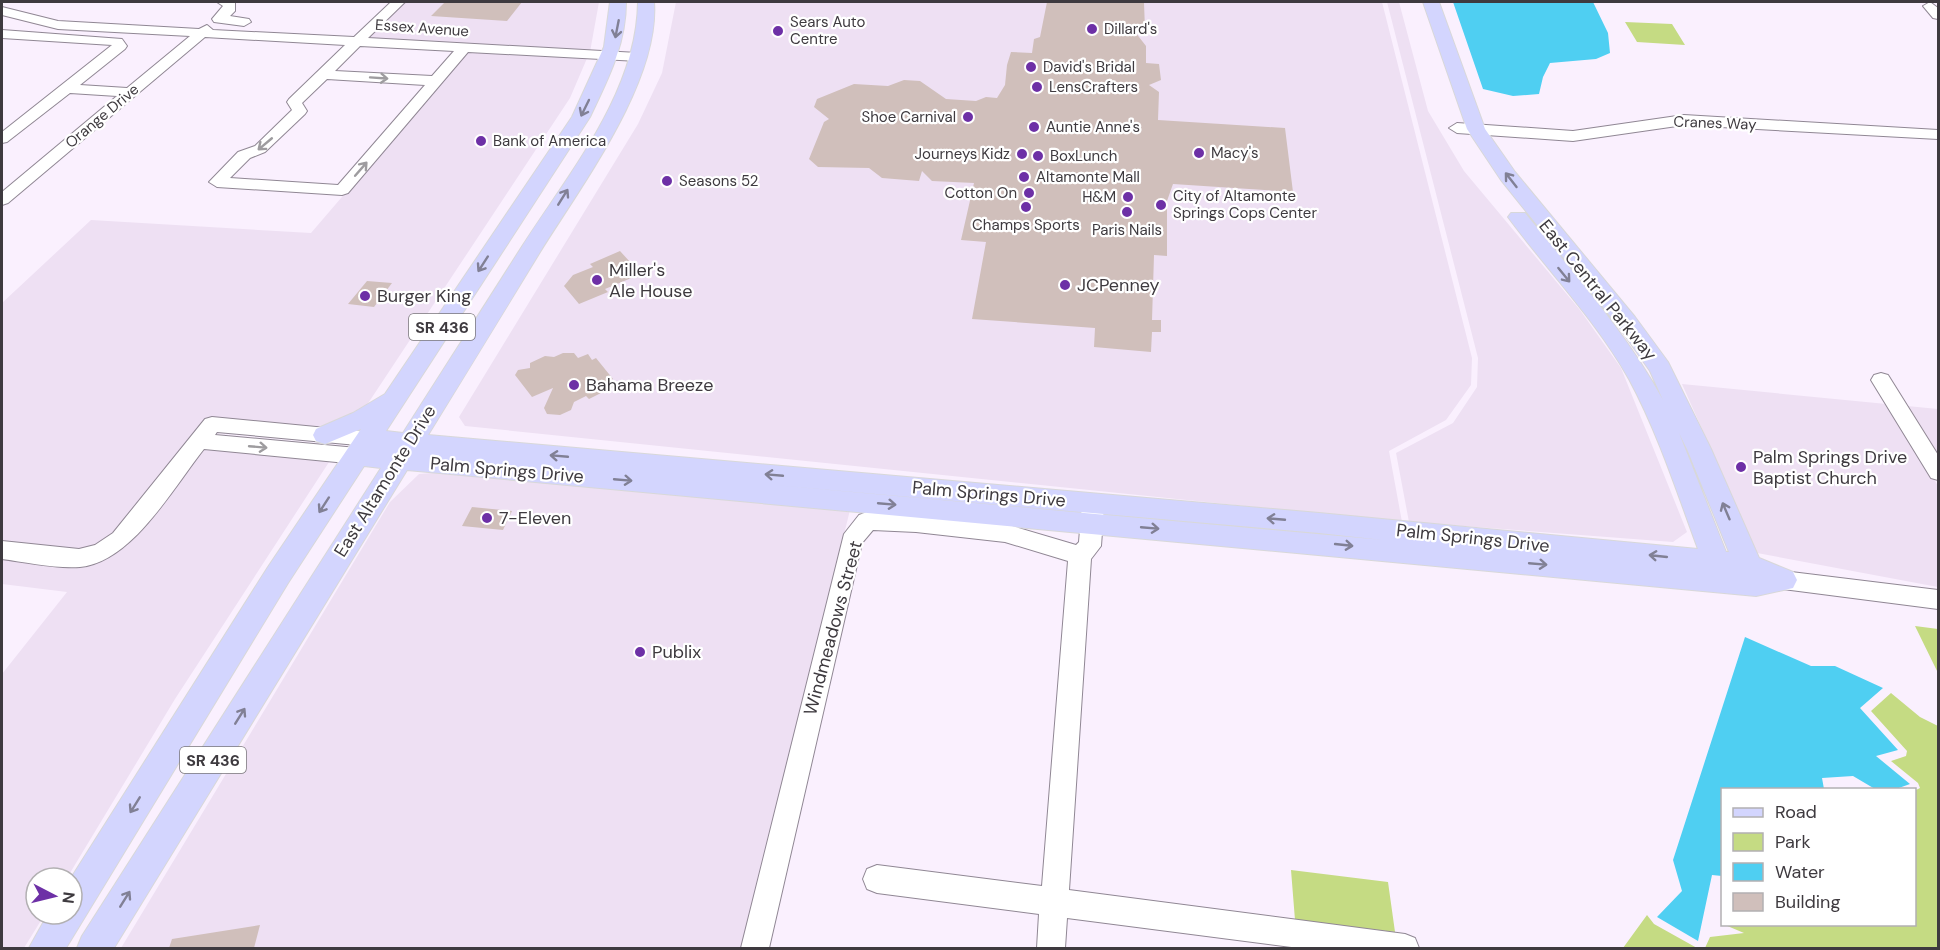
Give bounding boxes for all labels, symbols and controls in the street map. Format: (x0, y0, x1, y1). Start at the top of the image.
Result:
place label: Sears Auto Centre (790, 12, 866, 49)
street label: Essex Avenue (374, 15, 470, 41)
one-way arrow (611, 18, 622, 38)
place label: Dillard's (1104, 19, 1157, 39)
marker: Dillard's (1085, 22, 1099, 36)
marker: Sears Auto Centre (771, 24, 785, 38)
place label: David's Bridal (1043, 57, 1135, 77)
marker: David's Bridal (1024, 60, 1038, 74)
one-way arrow (368, 72, 388, 83)
place label: LensCrafters (1049, 77, 1138, 97)
street label: Orange Drive (61, 79, 143, 153)
marker: LensCrafters (1030, 80, 1044, 94)
one-way arrow (579, 98, 591, 116)
place label: Shoe Carnival (862, 107, 956, 127)
marker: Shoe Carnival (961, 110, 975, 124)
street label: Cranes Way (1673, 112, 1758, 134)
place label: Auntie Anne's (1046, 117, 1140, 137)
marker: Auntie Anne's (1027, 120, 1041, 134)
place label: Bank of America (493, 131, 606, 151)
marker: Bank of America (474, 134, 488, 148)
one-way arrow (257, 137, 273, 150)
place label: Macy's (1211, 143, 1259, 163)
place label: Journeys Kidz (915, 144, 1010, 164)
place label: BoxLunch (1050, 146, 1117, 166)
marker: Macy's (1192, 146, 1206, 160)
marker: Journeys Kidz (1015, 147, 1029, 161)
marker: BoxLunch (1031, 149, 1045, 163)
one-way arrow (354, 161, 368, 176)
place label: Altamonte Mall (1036, 167, 1140, 187)
marker: Altamonte Mall (1017, 170, 1031, 184)
place label: Seasons 52 (679, 171, 758, 191)
one-way arrow (1505, 173, 1518, 189)
marker: Seasons 52 (660, 174, 674, 188)
place label: Cotton On (944, 183, 1017, 203)
marker: Cotton On (1022, 186, 1036, 200)
place label: City of Altamonte Springs Cops Center (1173, 186, 1317, 223)
place label: H&M (1082, 187, 1116, 207)
one-way arrow (558, 189, 570, 206)
marker: H&M (1121, 190, 1135, 204)
marker: City of Altamonte Springs Cops Center (1154, 198, 1168, 212)
marker: Champs Sports (1019, 200, 1033, 214)
marker: Paris Nails (1120, 205, 1134, 219)
place label: Champs Sports (972, 215, 1080, 235)
street label: East Central Parkway (1534, 215, 1662, 365)
place label: Paris Nails (1092, 220, 1162, 240)
one-way arrow (477, 256, 489, 272)
place label: Miller's Ale House (609, 258, 692, 303)
one-way arrow (1558, 267, 1571, 283)
marker: Miller's Ale House (590, 273, 604, 287)
place label: JCPenney (1077, 273, 1160, 297)
marker: JCPenney (1058, 278, 1072, 292)
place label: Burger King (377, 284, 471, 308)
marker: Burger King (358, 289, 372, 303)
road number: SR 436 (409, 314, 475, 340)
place label: Bahama Breeze (586, 373, 714, 397)
marker: Bahama Breeze (567, 378, 581, 392)
street label: East Altamonte Drive (329, 401, 441, 561)
one-way arrow (247, 442, 267, 453)
place label: Palm Springs Drive Baptist Church (1753, 445, 1907, 490)
one-way arrow (549, 450, 569, 461)
street label: Palm Springs Drive (429, 451, 585, 489)
marker: Palm Springs Drive Baptist Church (1734, 460, 1748, 474)
one-way arrow (765, 469, 784, 480)
one-way arrow (613, 475, 632, 486)
street label: Palm Springs Drive (911, 475, 1067, 513)
one-way arrow (318, 497, 331, 514)
one-way arrow (876, 499, 896, 510)
one-way arrow (1720, 503, 1731, 521)
place label: 7-Eleven (499, 506, 571, 530)
marker: 7-Eleven (480, 511, 494, 525)
one-way arrow (1267, 513, 1287, 524)
street label: Palm Springs Drive (1395, 518, 1551, 558)
one-way arrow (1140, 523, 1160, 534)
street label: Windmeadows Street (798, 538, 868, 718)
one-way arrow (1334, 540, 1354, 551)
one-way arrow (1649, 550, 1669, 561)
one-way arrow (1528, 559, 1548, 570)
place label: Publix (652, 640, 701, 664)
marker: Publix (633, 645, 647, 659)
one-way arrow (234, 708, 246, 725)
road number: SR 436 (180, 747, 246, 773)
legend (1721, 788, 1916, 926)
one-way arrow (129, 796, 141, 813)
text: Road (1775, 800, 1817, 824)
text: Park (1775, 830, 1811, 854)
text: Water (1775, 860, 1825, 884)
north arrow (24, 866, 84, 926)
text: Building (1775, 890, 1840, 914)
text: N (57, 891, 80, 905)
one-way arrow (119, 891, 131, 908)

